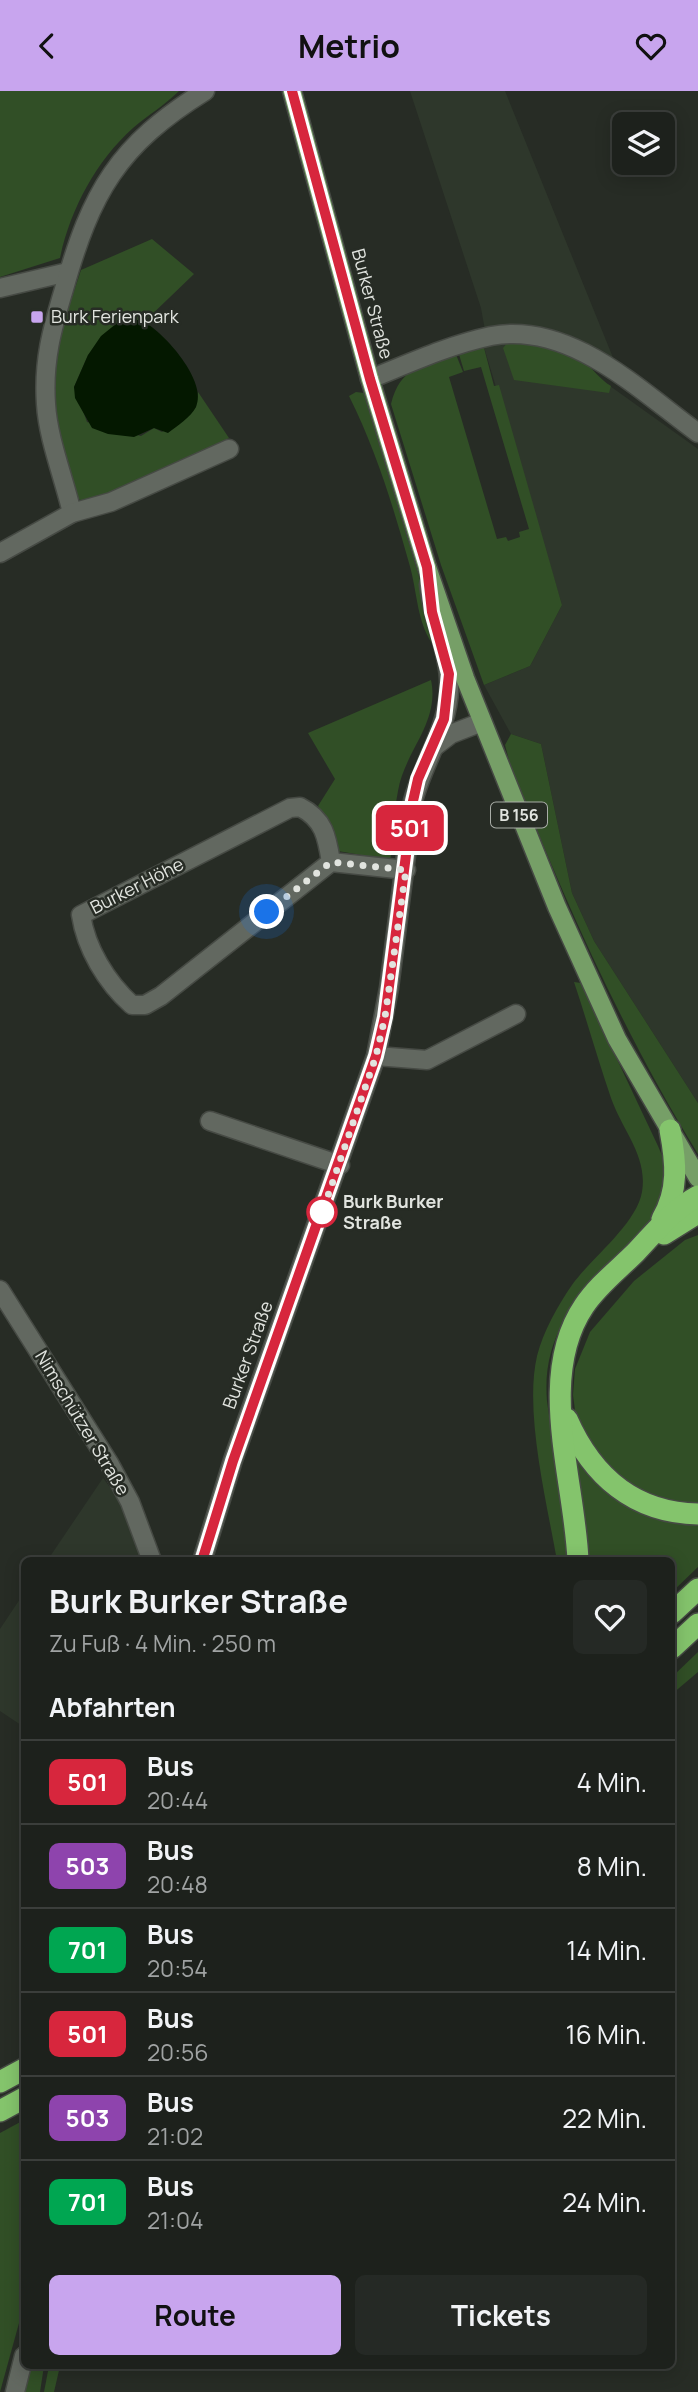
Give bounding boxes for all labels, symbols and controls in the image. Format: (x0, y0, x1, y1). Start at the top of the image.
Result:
text: Metrio (298, 24, 400, 68)
icon: back (28, 27, 66, 65)
icon: heart (632, 27, 670, 65)
map controls (612, 112, 675, 175)
button: layers (612, 112, 675, 175)
street label: Burker Straße (347, 246, 399, 362)
place label: Burk Ferienpark (51, 304, 180, 328)
marker: Burk Ferienpark (29, 309, 45, 325)
road number: B 156 (491, 803, 547, 827)
line badge: 501 (370, 805, 450, 851)
text: 501 (390, 811, 430, 844)
street label: Burker Höhe (86, 851, 187, 919)
your location (249, 894, 284, 929)
place label: Burk Burker Straße (343, 1189, 443, 1234)
marker: Burk Burker Straße (307, 1197, 337, 1227)
street label: Burker Straße (216, 1297, 278, 1412)
street label: Nimschützer Straße (30, 1346, 136, 1499)
text: Burk Burker Straße (49, 1578, 348, 1623)
button: heart (573, 1580, 647, 1654)
text: Zu Fuß · 4 Min. · 250 m (49, 1627, 276, 1659)
text: Abfahrten (49, 1689, 176, 1725)
text: Bus (147, 1748, 194, 1784)
text: 4 Min. (577, 1764, 647, 1800)
text: 501 (67, 1765, 108, 1798)
text: 20:44 (147, 1784, 208, 1816)
text: Bus (147, 1832, 194, 1868)
text: 8 Min. (577, 1848, 647, 1884)
text: 503 (66, 1849, 109, 1882)
text: 20:48 (147, 1868, 208, 1900)
text: Bus (147, 1916, 194, 1952)
text: 14 Min. (566, 1932, 647, 1968)
text: 701 (68, 1933, 107, 1966)
text: 20:54 (147, 1952, 208, 1984)
text: Bus (147, 2000, 194, 2036)
text: 16 Min. (566, 2016, 647, 2052)
text: 501 (67, 2017, 108, 2050)
text: 20:56 (147, 2036, 209, 2068)
text: Bus (147, 2084, 194, 2120)
text: 22 Min. (562, 2100, 647, 2136)
text: 503 (66, 2101, 109, 2134)
text: 21:02 (147, 2120, 203, 2152)
text: Bus (147, 2168, 194, 2204)
text: 24 Min. (562, 2184, 647, 2220)
text: 701 (68, 2185, 107, 2218)
text: 21:04 (147, 2204, 204, 2236)
button: Route (49, 2275, 341, 2355)
button: Tickets (355, 2275, 647, 2355)

